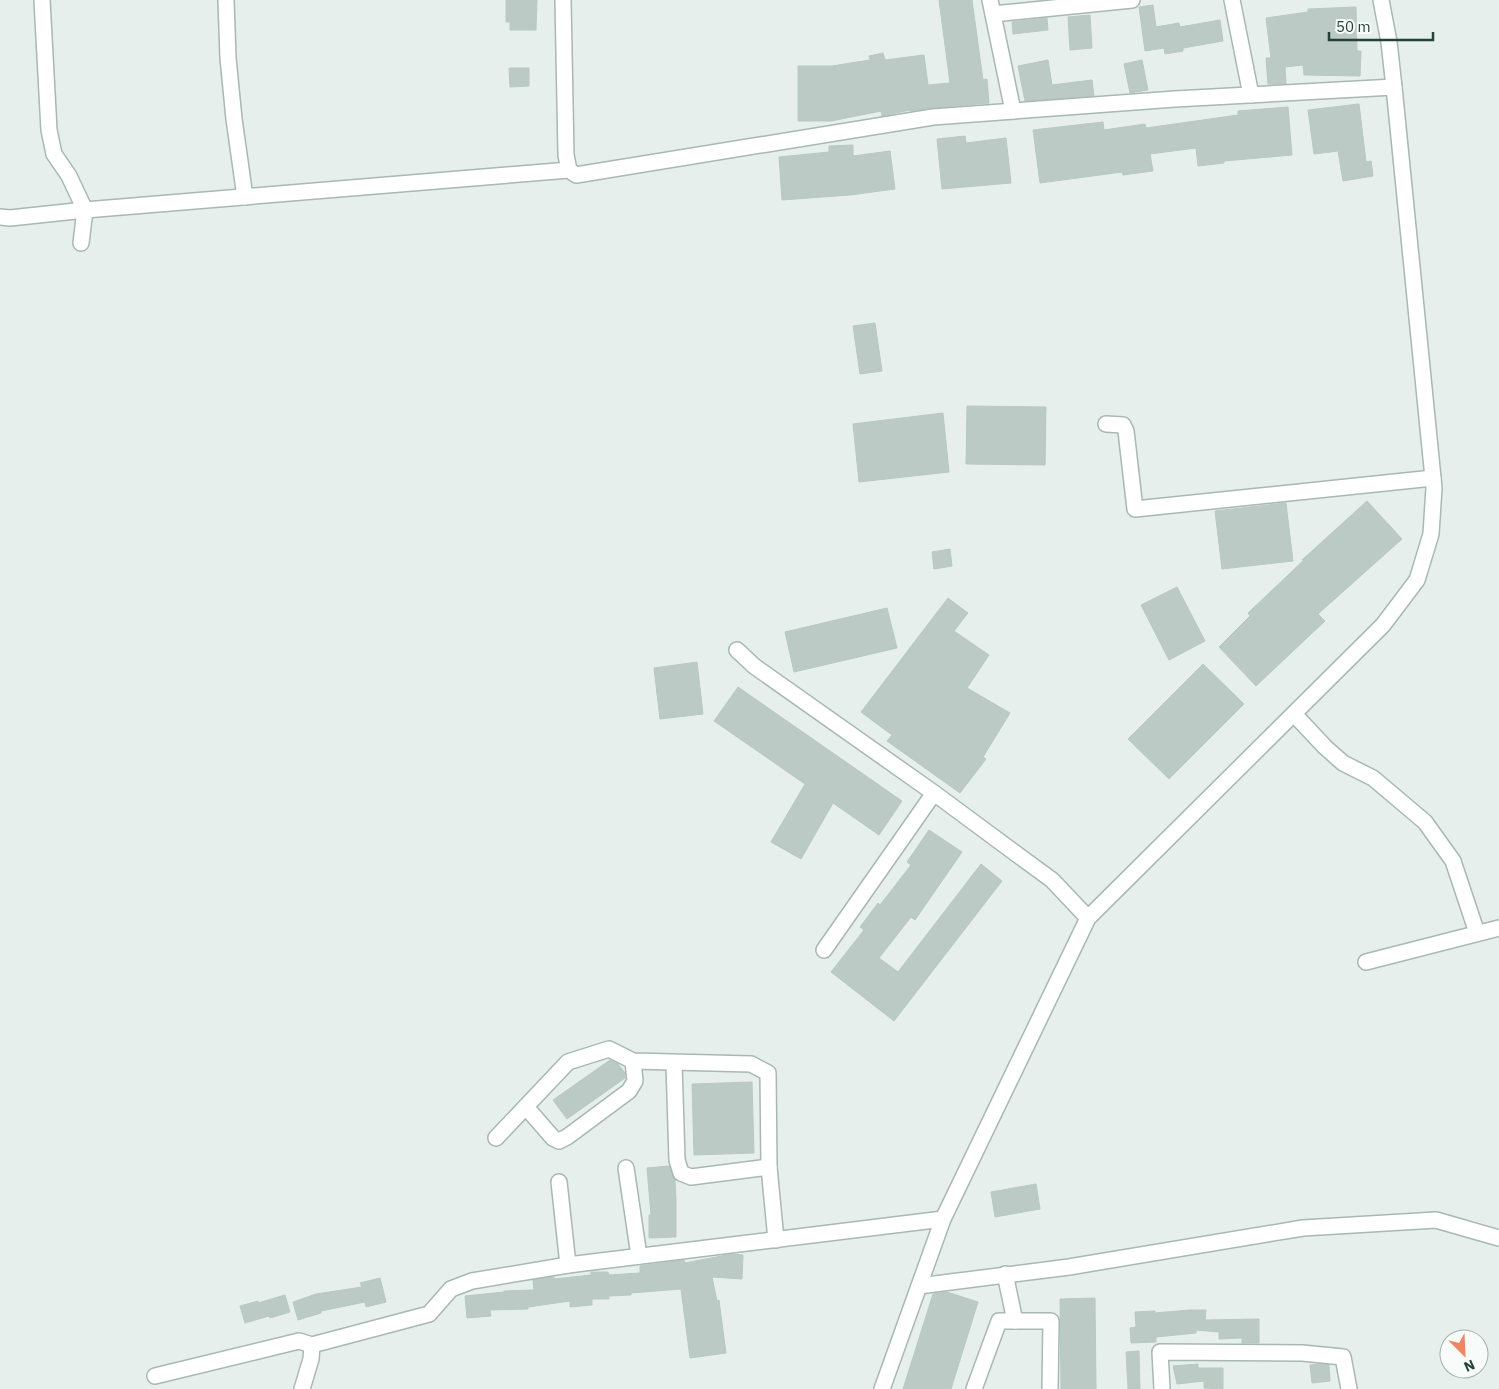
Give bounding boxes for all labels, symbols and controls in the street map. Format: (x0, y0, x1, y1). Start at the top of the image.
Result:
scale bar (1329, 10, 1433, 42)
text: 50 m (1336, 17, 1371, 36)
north arrow (1439, 1329, 1489, 1379)
text: N (1461, 1356, 1478, 1376)

